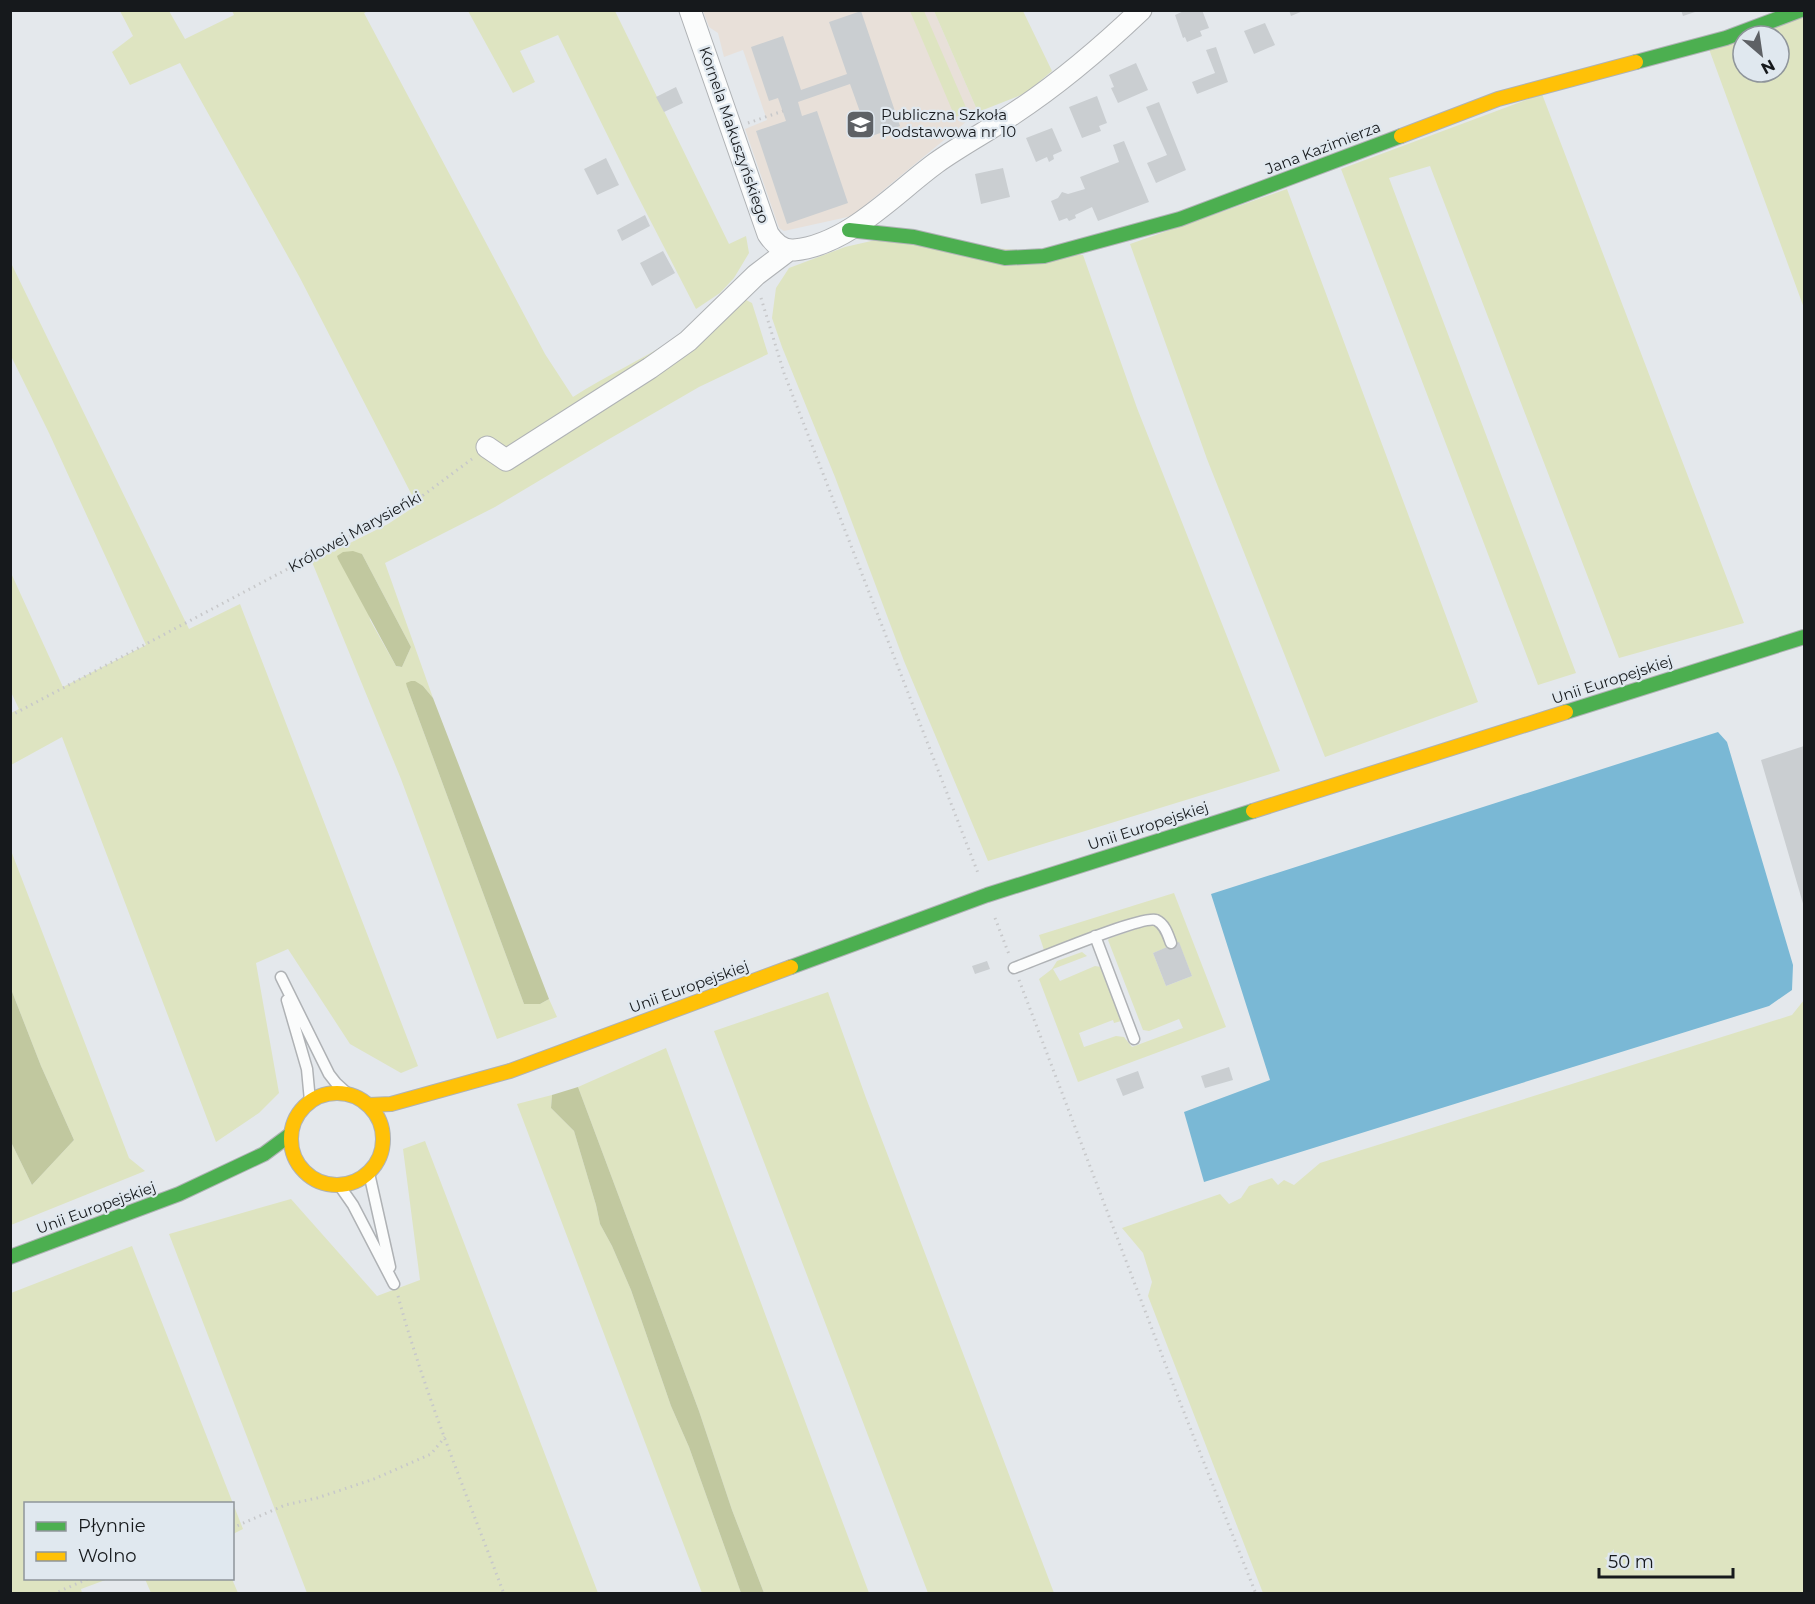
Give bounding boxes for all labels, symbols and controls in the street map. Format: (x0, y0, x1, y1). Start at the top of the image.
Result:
north arrow (1731, 24, 1791, 84)
street label: Kornela Makuszyńskiego (695, 44, 774, 226)
text: N (1758, 55, 1778, 78)
place label: Publiczna Szkoła Podstawowa nr 10 (881, 105, 1016, 141)
school or university icon: Publiczna Szkoła Podstawowa nr 10 (844, 108, 876, 140)
street label: Jana Kazimierza (1262, 117, 1383, 179)
street label: Królowej Marysieńki (285, 487, 425, 576)
street label: Unii Europejskiej (1549, 651, 1675, 708)
street label: Unii Europejskiej (1085, 797, 1211, 854)
street label: Unii Europejskiej (626, 956, 751, 1017)
street label: Unii Europejskiej (33, 1177, 158, 1238)
legend (24, 1502, 234, 1580)
text: Płynnie (78, 1515, 146, 1537)
scale bar (1599, 1541, 1732, 1579)
text: Wolno (78, 1545, 137, 1567)
text: 50 m (1608, 1551, 1654, 1573)

